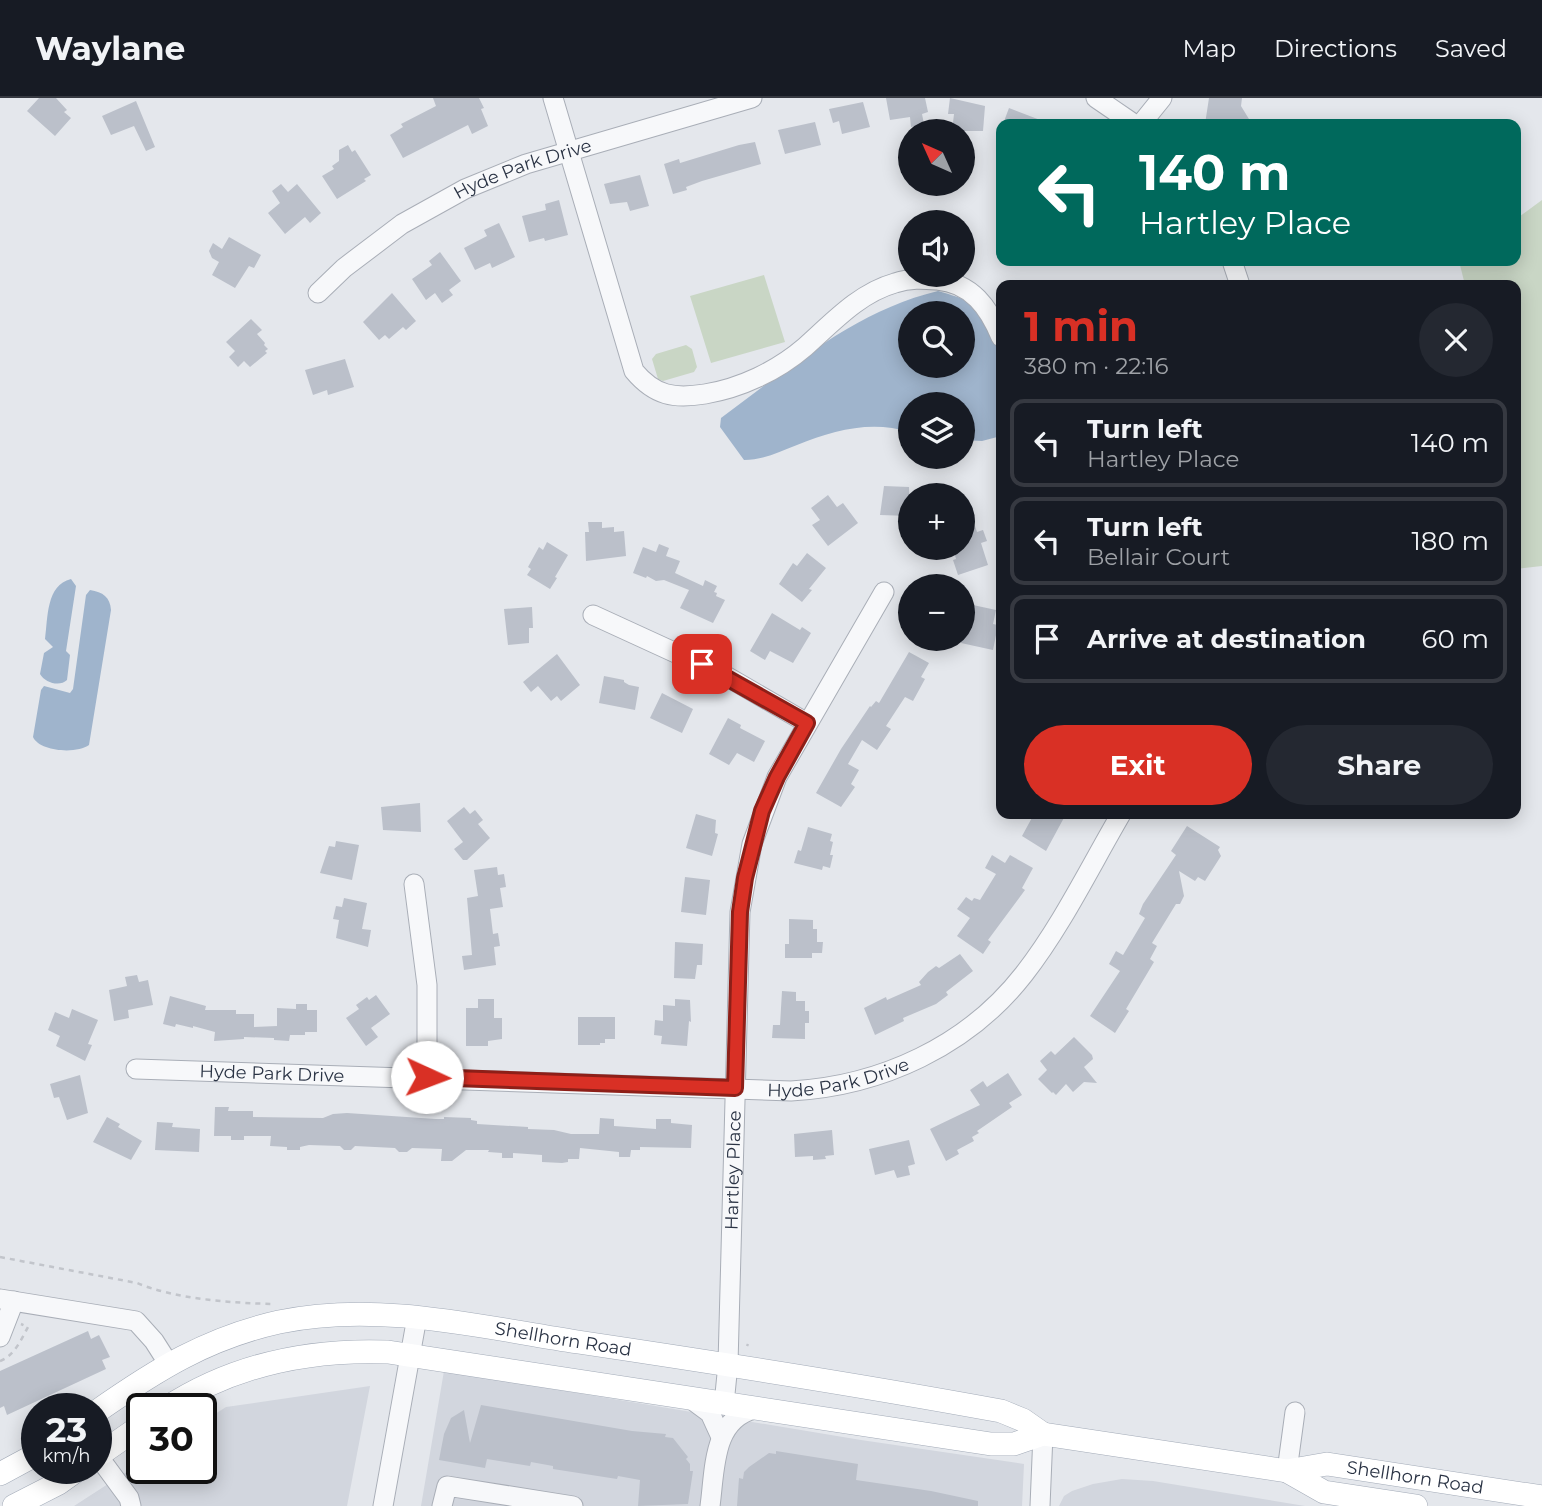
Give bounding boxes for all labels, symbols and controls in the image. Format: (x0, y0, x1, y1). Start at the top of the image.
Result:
text: Waylane (35, 28, 185, 68)
text: Map (1183, 34, 1236, 63)
text: Directions (1274, 34, 1397, 63)
text: Saved (1435, 34, 1507, 63)
north arrow (898, 119, 975, 196)
map controls (898, 119, 975, 651)
street label: Hyde Park Drive (450, 134, 594, 204)
text: 140 m (1139, 143, 1291, 202)
icon: left (1024, 147, 1115, 238)
text: Hartley Place (1139, 203, 1351, 242)
button: sound (898, 210, 975, 287)
text: 1 min (1024, 300, 1138, 352)
button: search (898, 301, 975, 378)
button: close (1419, 303, 1493, 377)
text: 380 m · 22:16 (1024, 352, 1168, 380)
button: layers (898, 392, 975, 469)
text: Turn left (1087, 413, 1203, 445)
icon: left (1028, 424, 1066, 462)
text: 140 m (1411, 427, 1489, 459)
text: Hartley Place (1087, 445, 1240, 473)
button: + (898, 483, 975, 560)
text: Turn left (1087, 511, 1203, 543)
icon: left (1028, 522, 1066, 560)
text: 180 m (1411, 525, 1489, 557)
text: Bellair Court (1087, 543, 1230, 571)
button: − (898, 574, 975, 651)
icon: arrive (1028, 620, 1066, 658)
text: Arrive at destination (1087, 623, 1366, 655)
text: 60 m (1422, 623, 1489, 655)
pin (672, 634, 732, 694)
icon: arrive (683, 645, 721, 683)
button: Exit (1024, 725, 1252, 805)
button: Share (1266, 725, 1493, 805)
position arrow (390, 1040, 464, 1114)
street label: Hyde Park Drive (767, 1053, 913, 1102)
street label: Hyde Park Drive (199, 1060, 345, 1087)
street label: Hartley Place (721, 1110, 746, 1230)
street label: Shellhorn Road (493, 1317, 633, 1361)
speed limit sign: 30 (126, 1393, 217, 1484)
text: 23 (46, 1408, 87, 1451)
text: km/h (42, 1445, 91, 1467)
street label: Shellhorn Road (1345, 1456, 1485, 1499)

